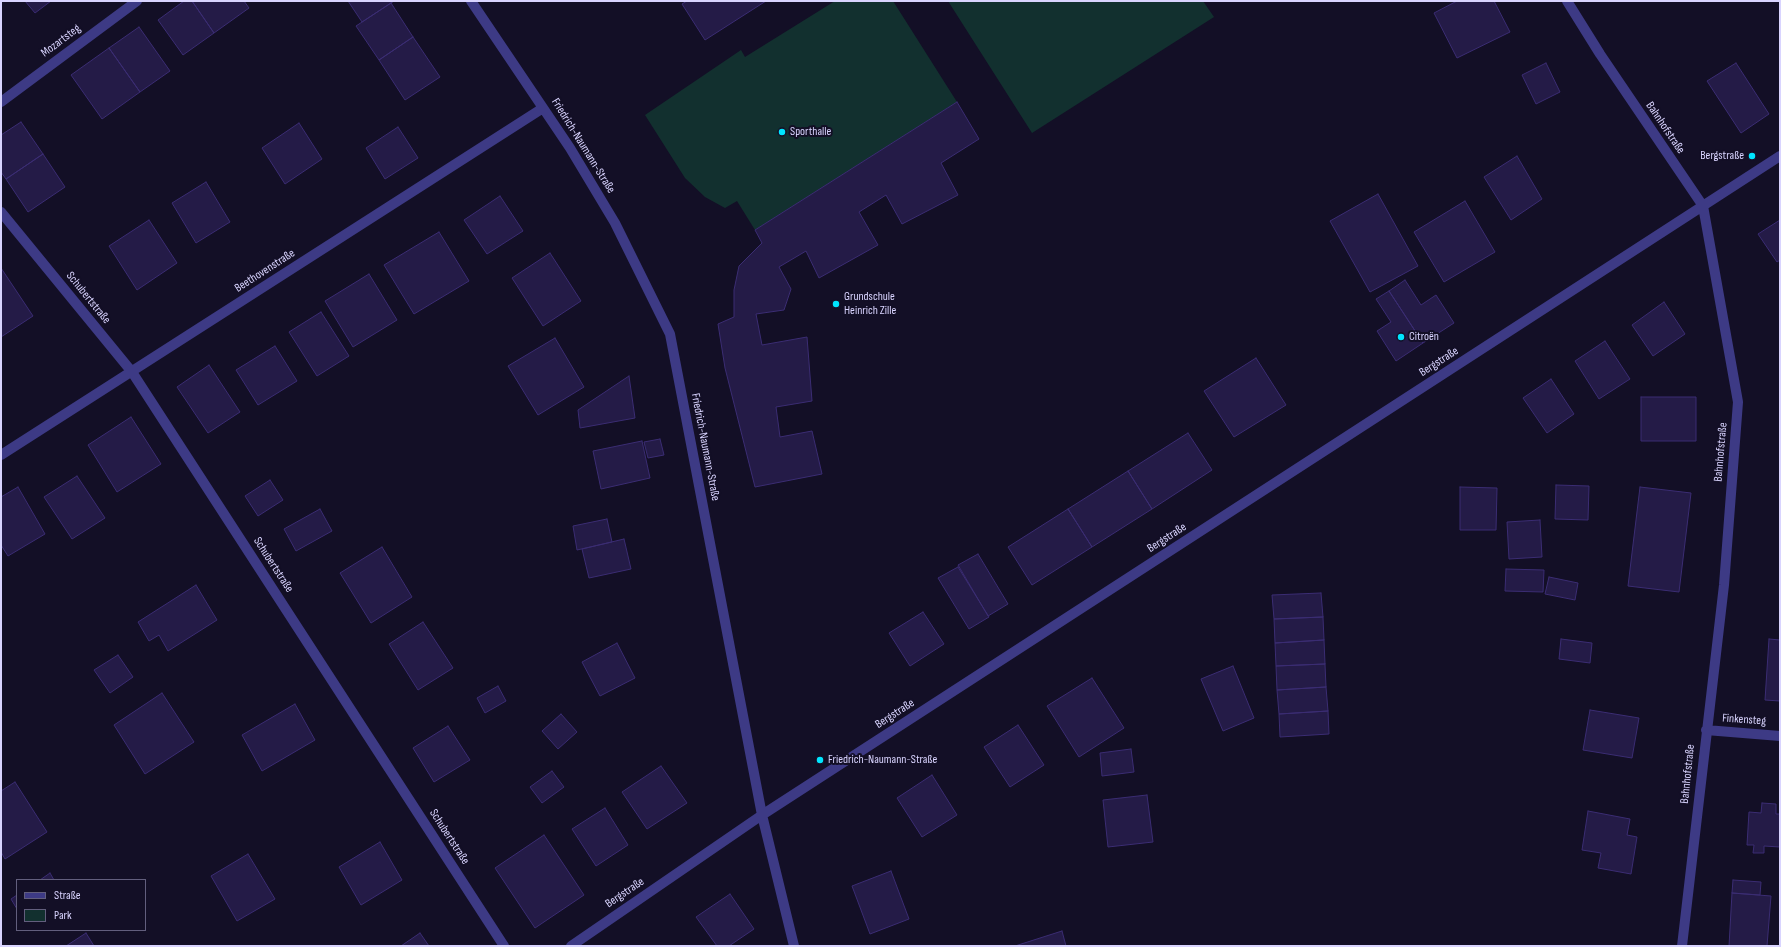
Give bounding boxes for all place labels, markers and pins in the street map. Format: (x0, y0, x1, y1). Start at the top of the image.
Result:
place label: Sporthalle (790, 125, 831, 139)
marker: Sporthalle (777, 127, 787, 137)
place label: Bergstraße (1700, 149, 1744, 163)
marker: Bergstraße (1747, 151, 1757, 161)
place label: Grundschule Heinrich Zille (844, 290, 896, 318)
marker: Grundschule Heinrich Zille (831, 299, 841, 309)
place label: Citroën (1409, 330, 1439, 344)
marker: Citroën (1396, 332, 1406, 342)
place label: Friedrich-Naumann-Straße (828, 753, 937, 767)
marker: Friedrich-Naumann-Straße (815, 755, 825, 765)

